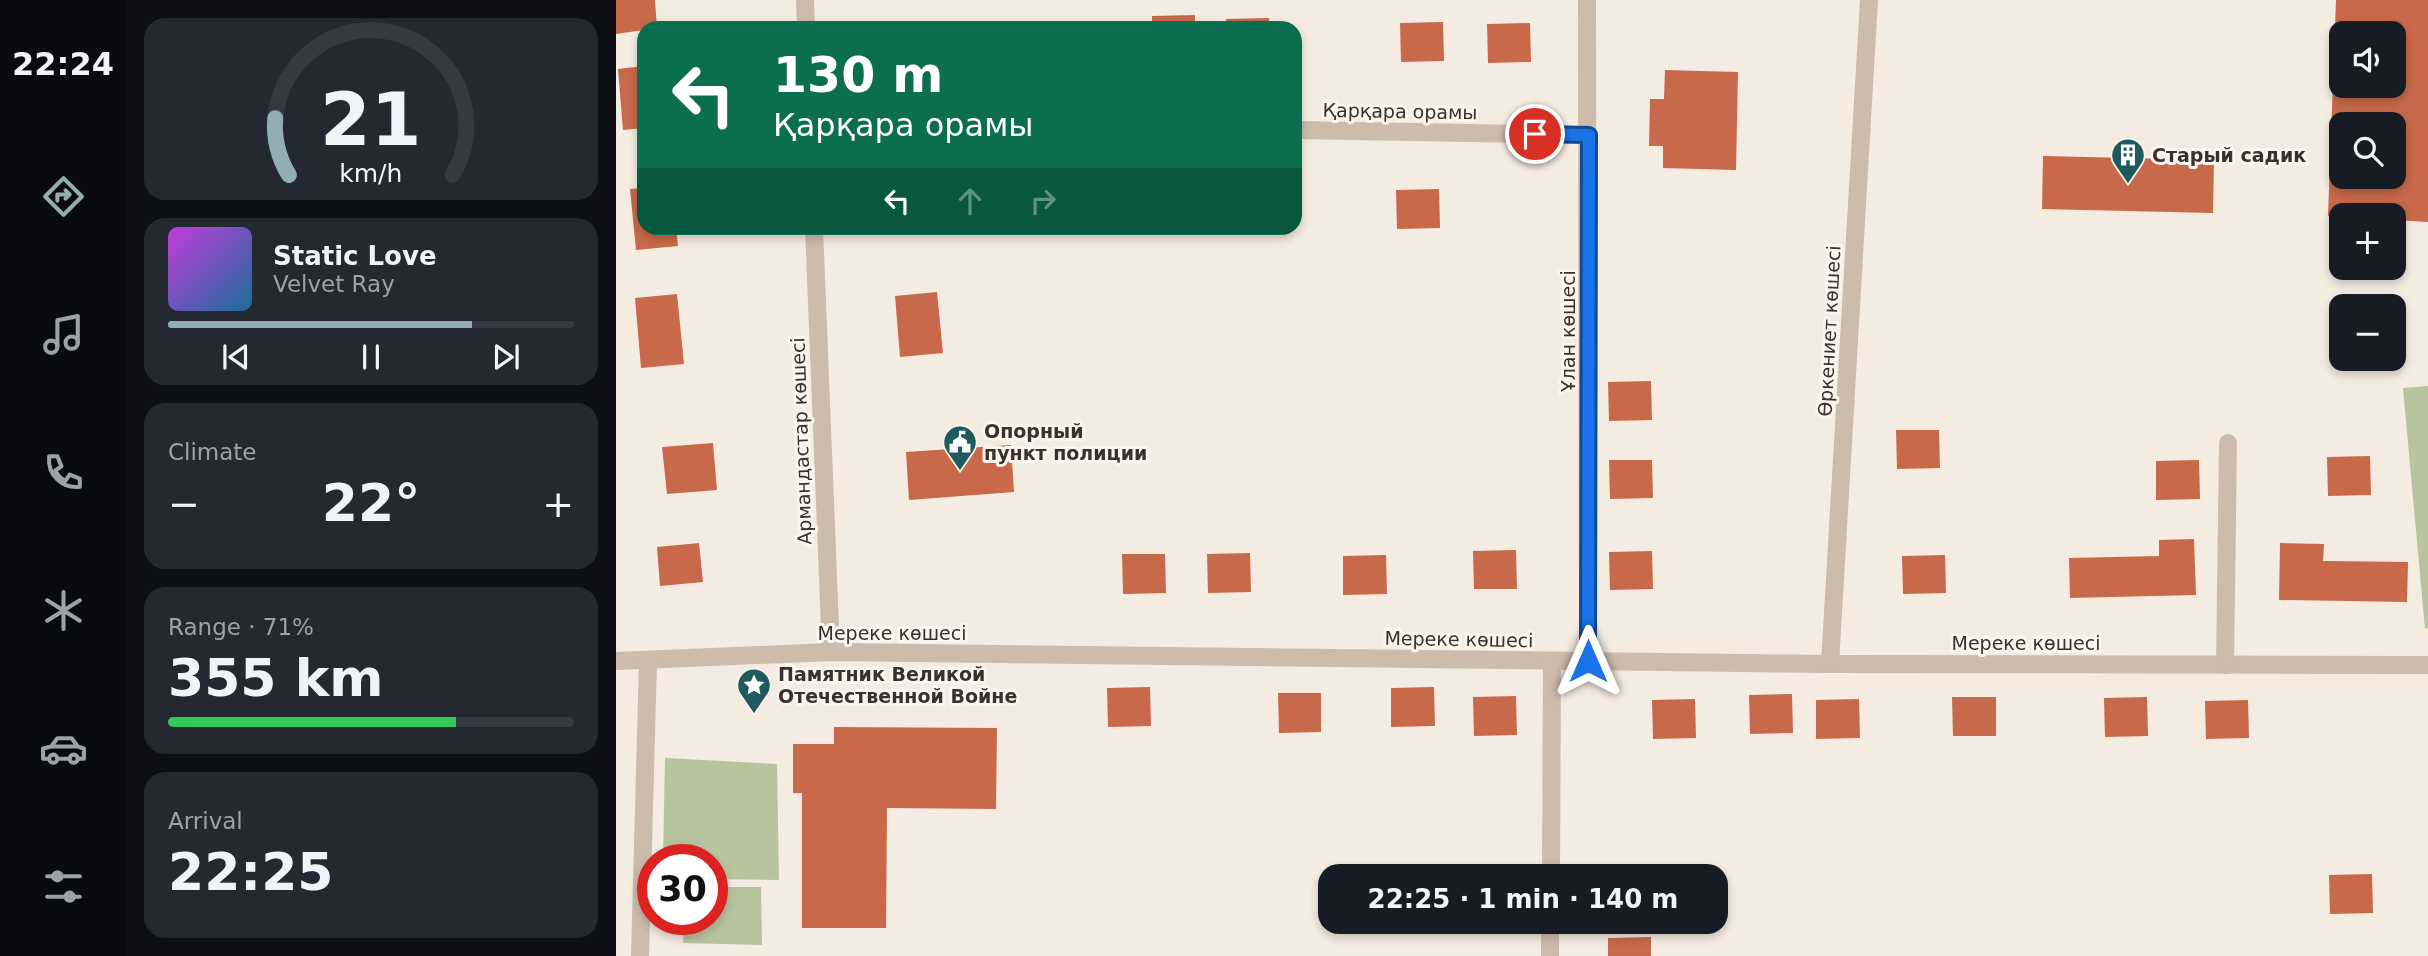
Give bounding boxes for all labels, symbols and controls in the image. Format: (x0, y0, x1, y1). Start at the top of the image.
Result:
map controls (2329, 21, 2406, 371)
button: sound (2329, 21, 2406, 98)
text: 22:24 (12, 45, 114, 83)
text: 130 m (773, 47, 943, 104)
icon: left (658, 49, 749, 140)
text: 21 (320, 77, 422, 162)
street label: Қарқара орамы (1322, 99, 1478, 123)
pin (1505, 104, 1565, 164)
text: Қарқара орамы (773, 106, 1034, 144)
button: search (2329, 112, 2406, 189)
icon: arrive (1516, 115, 1554, 153)
building icon: Старый садик (2109, 136, 2147, 185)
place label: Старый садик (2152, 144, 2306, 166)
text: km/h (339, 159, 403, 188)
icon: directions (39, 172, 88, 221)
icon: left (878, 182, 916, 220)
icon: ahead (951, 182, 989, 220)
icon: right (1024, 182, 1062, 220)
button: + (2329, 203, 2406, 280)
text: Static Love (273, 241, 437, 271)
street label: Өркениет көшесі (1814, 245, 1844, 417)
street label: Ұлан көшесі (1557, 270, 1579, 393)
text: Velvet Ray (273, 271, 395, 297)
button: − (2329, 294, 2406, 371)
icon: music (39, 310, 88, 359)
street label: Армандастар көшесі (786, 337, 816, 545)
icon: previous (217, 338, 255, 376)
icon: pause (352, 338, 390, 376)
icon: next (487, 338, 525, 376)
place label: Опорный пункт полиции (984, 420, 1147, 464)
public building icon: Опорный пункт полиции (941, 423, 979, 472)
text: Climate (168, 439, 257, 465)
icon: phone (39, 448, 88, 497)
text: 22° (322, 473, 420, 533)
text: − (168, 482, 200, 526)
text: + (542, 482, 574, 526)
icon: climate (39, 586, 88, 635)
text: Range · 71% (168, 614, 314, 640)
street label: Мереке көшесі (818, 622, 966, 644)
position arrow (1551, 624, 1625, 698)
street label: Мереке көшесі (1384, 627, 1534, 651)
street label: Мереке көшесі (1952, 632, 2100, 654)
text: 355 km (168, 648, 383, 708)
place label: Памятник Великой Отечественной Войне (778, 663, 1017, 707)
place icon: Памятник Великой Отечественной Войне (735, 666, 773, 715)
icon: car (39, 724, 88, 773)
text: Arrival (168, 808, 243, 834)
text: 22:25 (168, 842, 334, 902)
speed limit sign: 30 (637, 844, 728, 935)
icon: filters (39, 862, 88, 911)
text: 22:25 · 1 min · 140 m (1368, 884, 1678, 914)

